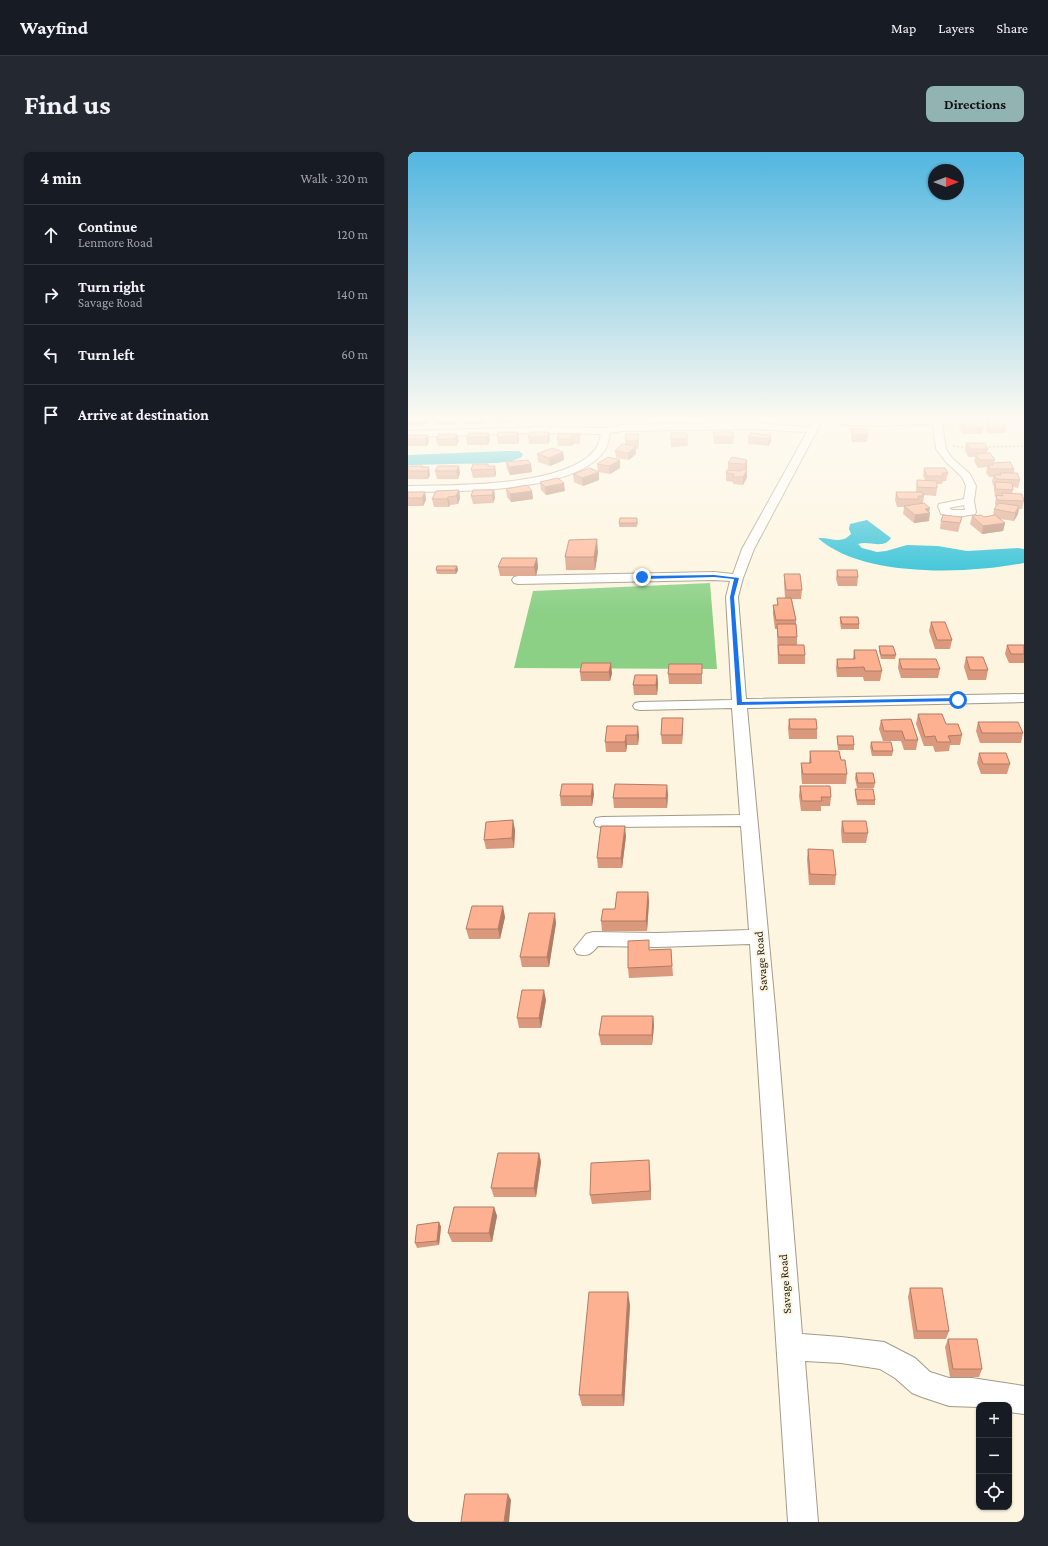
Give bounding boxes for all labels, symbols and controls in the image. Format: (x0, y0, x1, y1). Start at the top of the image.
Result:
text: Wayfind (20, 17, 88, 38)
text: Map (891, 20, 916, 36)
text: Layers (938, 20, 975, 36)
text: Share (997, 20, 1028, 36)
button: Directions (926, 86, 1024, 122)
text: Find us (24, 89, 111, 120)
north arrow (928, 164, 964, 200)
text: 4 min (40, 169, 82, 188)
text: Walk · 320 m (300, 171, 368, 186)
text: Continue (78, 219, 137, 235)
icon: ahead (40, 224, 62, 246)
text: 120 m (337, 227, 368, 242)
text: Lenmore Road (78, 235, 153, 250)
text: Turn right (78, 279, 145, 295)
icon: right (40, 284, 62, 306)
text: 140 m (337, 287, 368, 302)
text: Savage Road (78, 295, 143, 310)
icon: left (40, 344, 62, 366)
text: Turn left (78, 347, 134, 363)
text: 60 m (341, 347, 368, 362)
icon: arrive (40, 404, 62, 426)
text: Arrive at destination (78, 407, 209, 423)
route end (633, 568, 651, 586)
route start (949, 691, 967, 709)
street label: Savage Road (751, 930, 771, 991)
street label: Savage Road (776, 1253, 794, 1314)
map controls (976, 1402, 1012, 1510)
button: + (976, 1402, 1012, 1438)
button: − (976, 1438, 1012, 1474)
button: locate (976, 1474, 1012, 1510)

